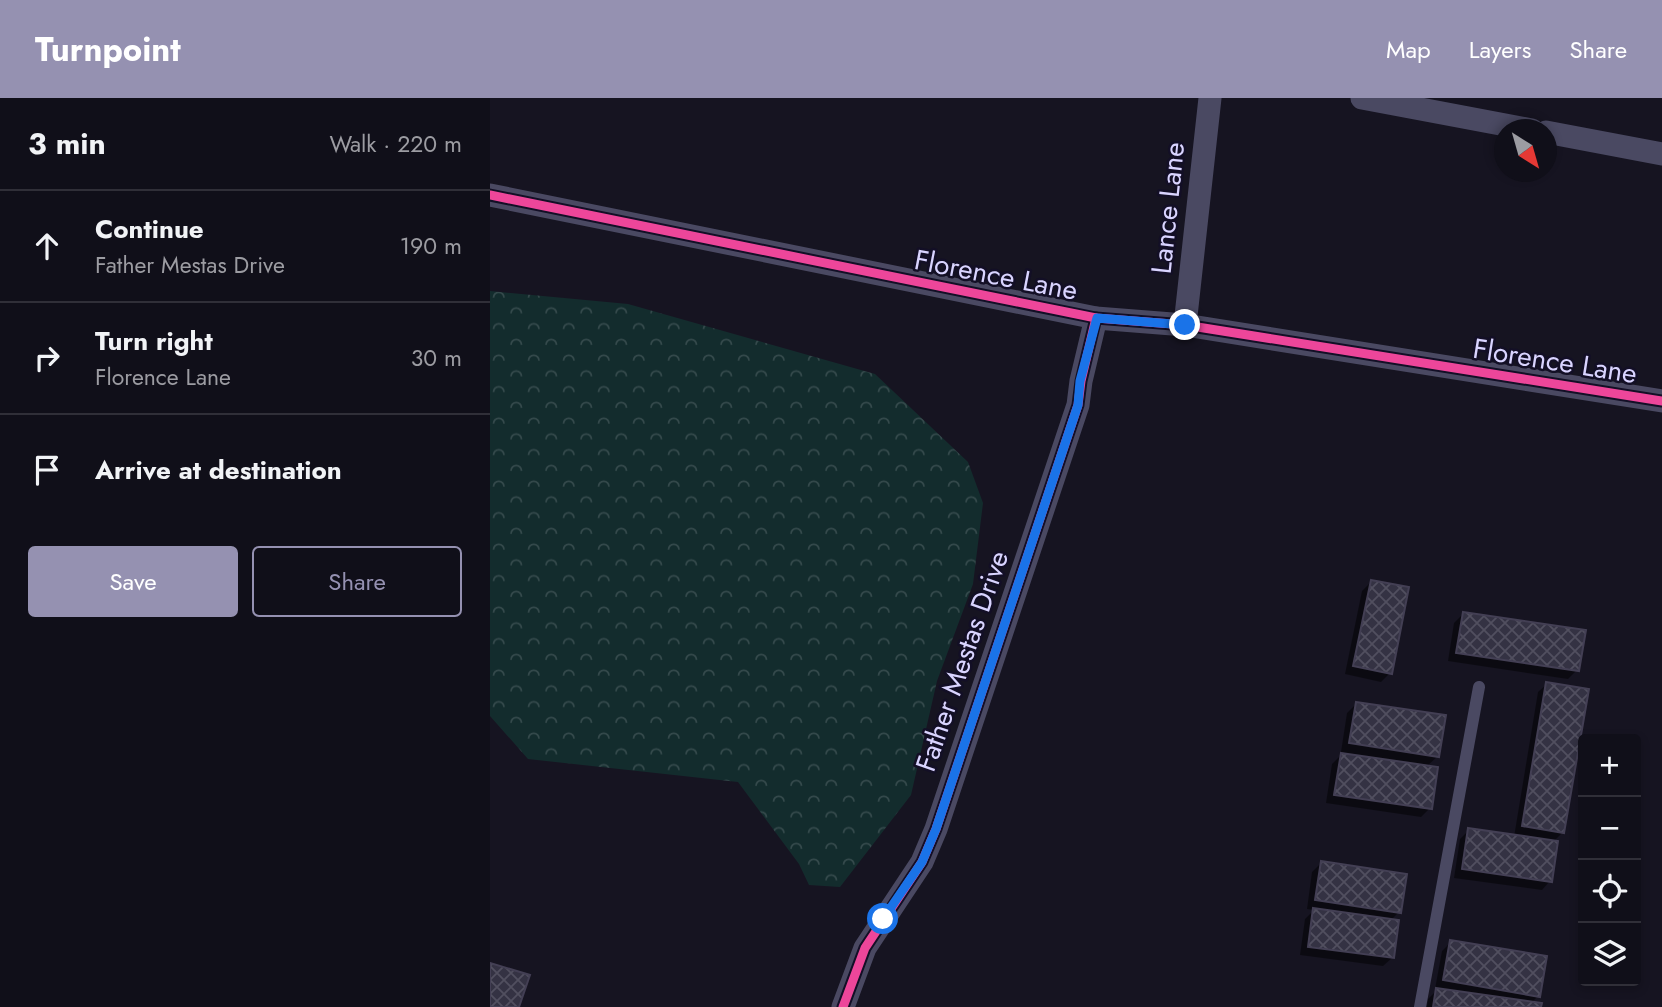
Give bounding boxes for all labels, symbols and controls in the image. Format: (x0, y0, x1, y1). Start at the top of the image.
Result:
text: Turnpoint (35, 26, 181, 73)
text: Map (1386, 32, 1431, 67)
text: Layers (1469, 32, 1531, 67)
text: Share (1569, 32, 1627, 67)
north arrow (1494, 119, 1557, 182)
text: 3 min (28, 122, 106, 165)
text: Walk · 220 m (330, 127, 462, 161)
street label: Lance Lane (1141, 140, 1195, 276)
text: Continue (95, 210, 204, 248)
icon: ahead (28, 227, 66, 265)
text: 190 m (400, 229, 462, 263)
street label: Florence Lane (911, 239, 1081, 311)
text: Father Mestas Drive (95, 248, 285, 282)
route end (1169, 309, 1200, 340)
text: Turn right (95, 322, 213, 360)
street label: Florence Lane (1470, 328, 1640, 394)
icon: right (28, 339, 66, 377)
text: 30 m (411, 341, 462, 375)
text: Florence Lane (95, 360, 231, 394)
icon: arrive (28, 451, 66, 489)
text: Arrive at destination (95, 451, 342, 489)
street label: Father Mestas Drive (905, 545, 1019, 777)
button: Save (28, 546, 238, 617)
button: Share (252, 546, 462, 617)
map controls (1578, 734, 1641, 986)
button: + (1578, 734, 1641, 797)
button: − (1578, 797, 1641, 860)
button: locate (1578, 860, 1641, 923)
route start (867, 903, 898, 934)
button: layers (1578, 923, 1641, 986)

